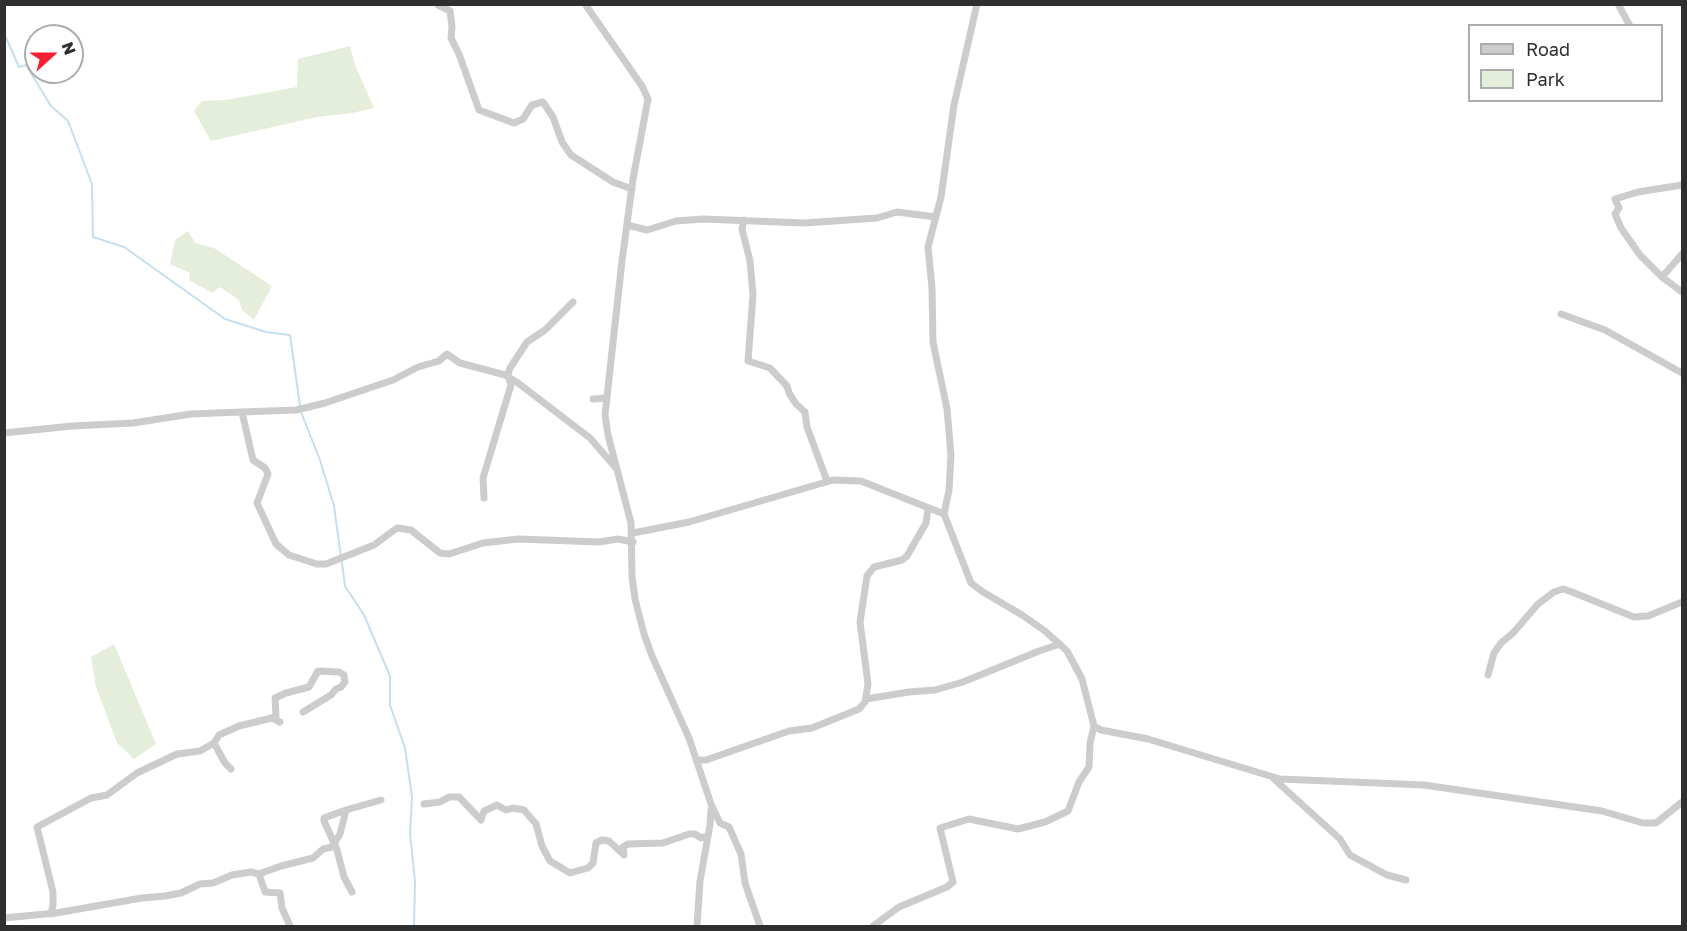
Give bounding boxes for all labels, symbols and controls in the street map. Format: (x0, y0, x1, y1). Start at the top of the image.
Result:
north arrow (24, 24, 84, 84)
legend (1468, 24, 1663, 102)
text: Road (1526, 38, 1570, 60)
text: N (57, 39, 80, 58)
text: Park (1526, 68, 1565, 90)

